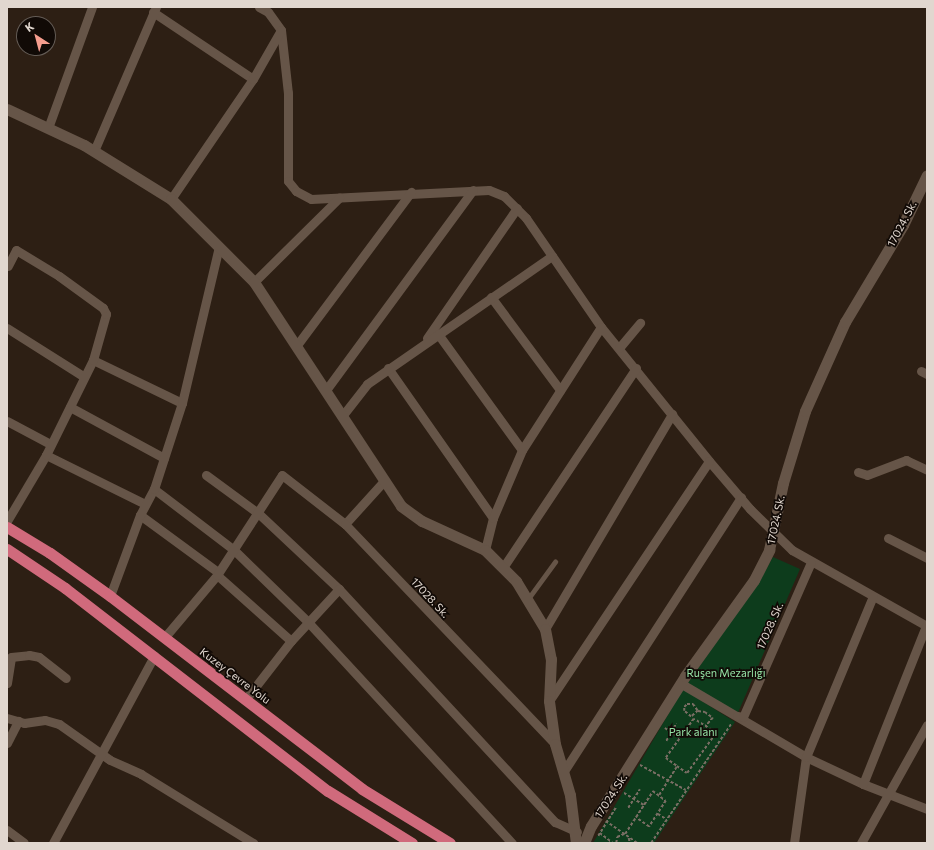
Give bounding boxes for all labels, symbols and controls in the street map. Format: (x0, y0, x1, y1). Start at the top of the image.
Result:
north arrow (16, 16, 56, 56)
text: K (22, 19, 36, 34)
street label: 17024. Sk. (884, 199, 920, 249)
street label: 17024. Sk. (764, 494, 788, 546)
street label: 17028. Sk. (408, 575, 452, 621)
street label: 17028. Sk. (754, 601, 786, 651)
street label: Kuzey Çevre Yolu (197, 645, 273, 707)
park label: Ruşen Mezarlığı (687, 666, 765, 680)
park label: Park alanı (669, 725, 717, 739)
street label: 17024. Sk. (592, 772, 630, 820)

